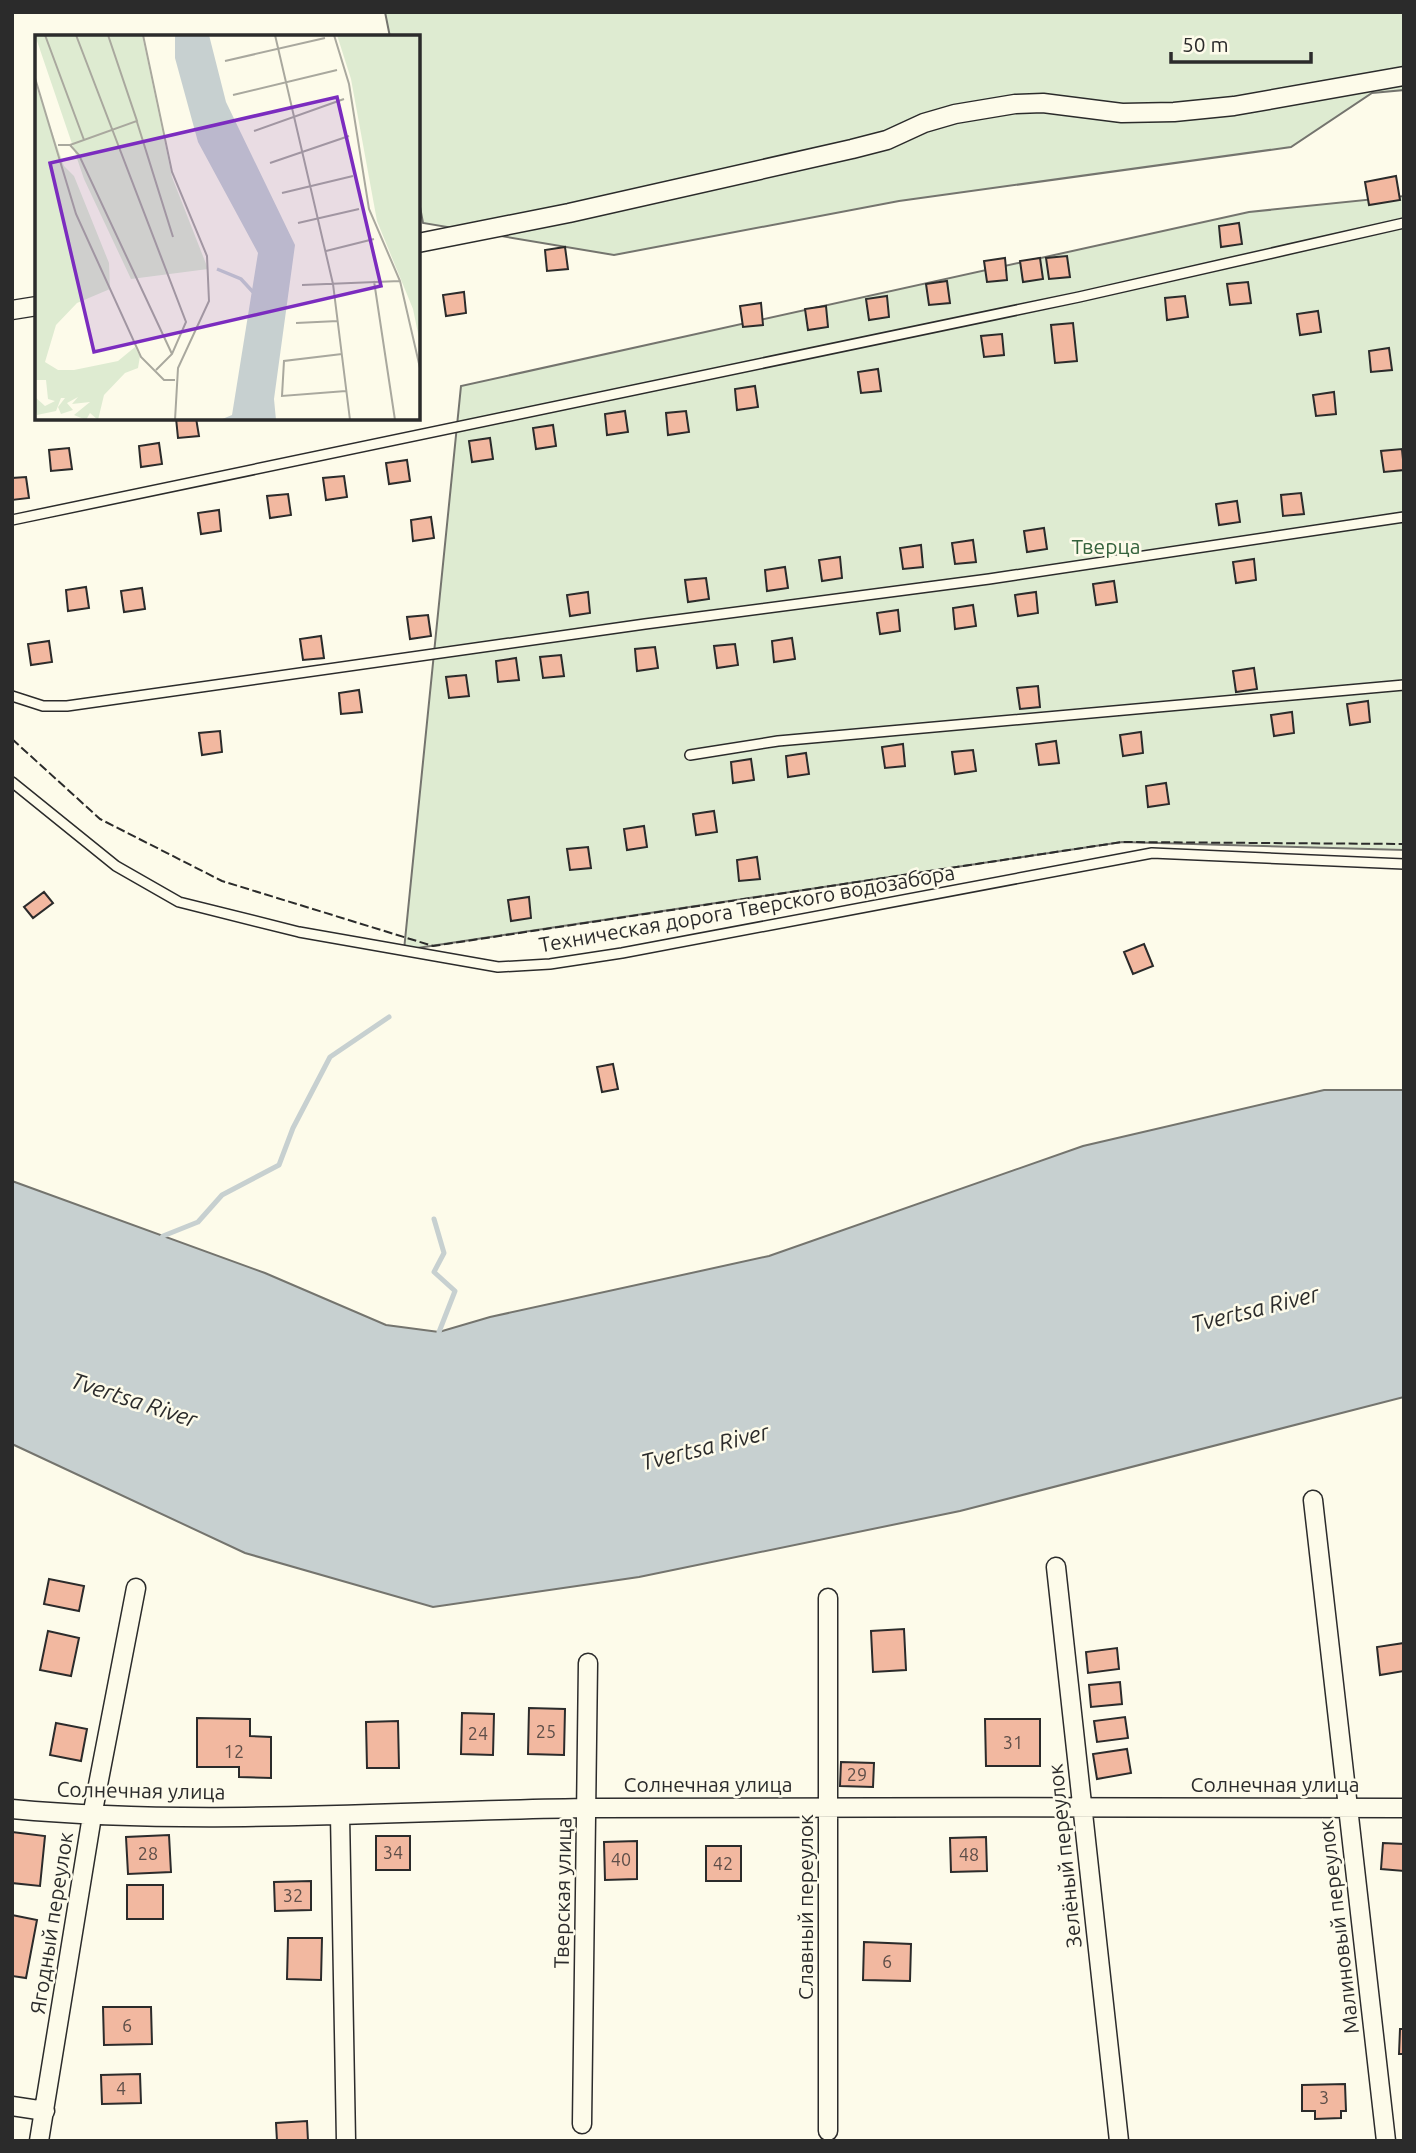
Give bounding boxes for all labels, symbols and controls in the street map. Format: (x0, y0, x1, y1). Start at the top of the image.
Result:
scale bar (1171, 21, 1311, 65)
text: 50 m (1182, 32, 1229, 56)
inset map (35, 35, 420, 420)
park label: Тверца (1072, 534, 1141, 558)
street label: Техническая дорога Тверского водозабора (537, 860, 957, 956)
water label: Tvertsa River (1188, 1280, 1323, 1337)
water label: Tvertsa River (68, 1367, 202, 1432)
water label: Tvertsa River (638, 1418, 773, 1475)
house number: 25 (536, 1721, 556, 1741)
house number: 24 (468, 1723, 488, 1743)
house number: 31 (1003, 1732, 1023, 1752)
house number: 12 (224, 1741, 244, 1761)
street label: Зелёный переулок (1042, 1763, 1086, 1949)
house number: 29 (847, 1764, 867, 1784)
street label: Солнечная улица (624, 1772, 792, 1796)
street label: Солнечная улица (1191, 1772, 1359, 1796)
street label: Солнечная улица (56, 1777, 226, 1803)
street label: Славный переулок (793, 1814, 817, 2000)
street label: Тверская улица (549, 1817, 575, 1969)
street label: Малиновый переулок (1313, 1819, 1363, 2036)
street label: Ягодный переулок (25, 1830, 77, 2016)
house number: 34 (383, 1842, 403, 1862)
house number: 28 (138, 1843, 158, 1863)
house number: 48 (959, 1844, 979, 1864)
house number: 40 (611, 1849, 631, 1869)
house number: 42 (713, 1853, 733, 1873)
house number: 32 (283, 1885, 303, 1905)
house number: 6 (882, 1951, 892, 1971)
house number: 6 (122, 2015, 132, 2035)
house number: 4 (116, 2078, 126, 2098)
house number: 3 (1319, 2087, 1329, 2107)

